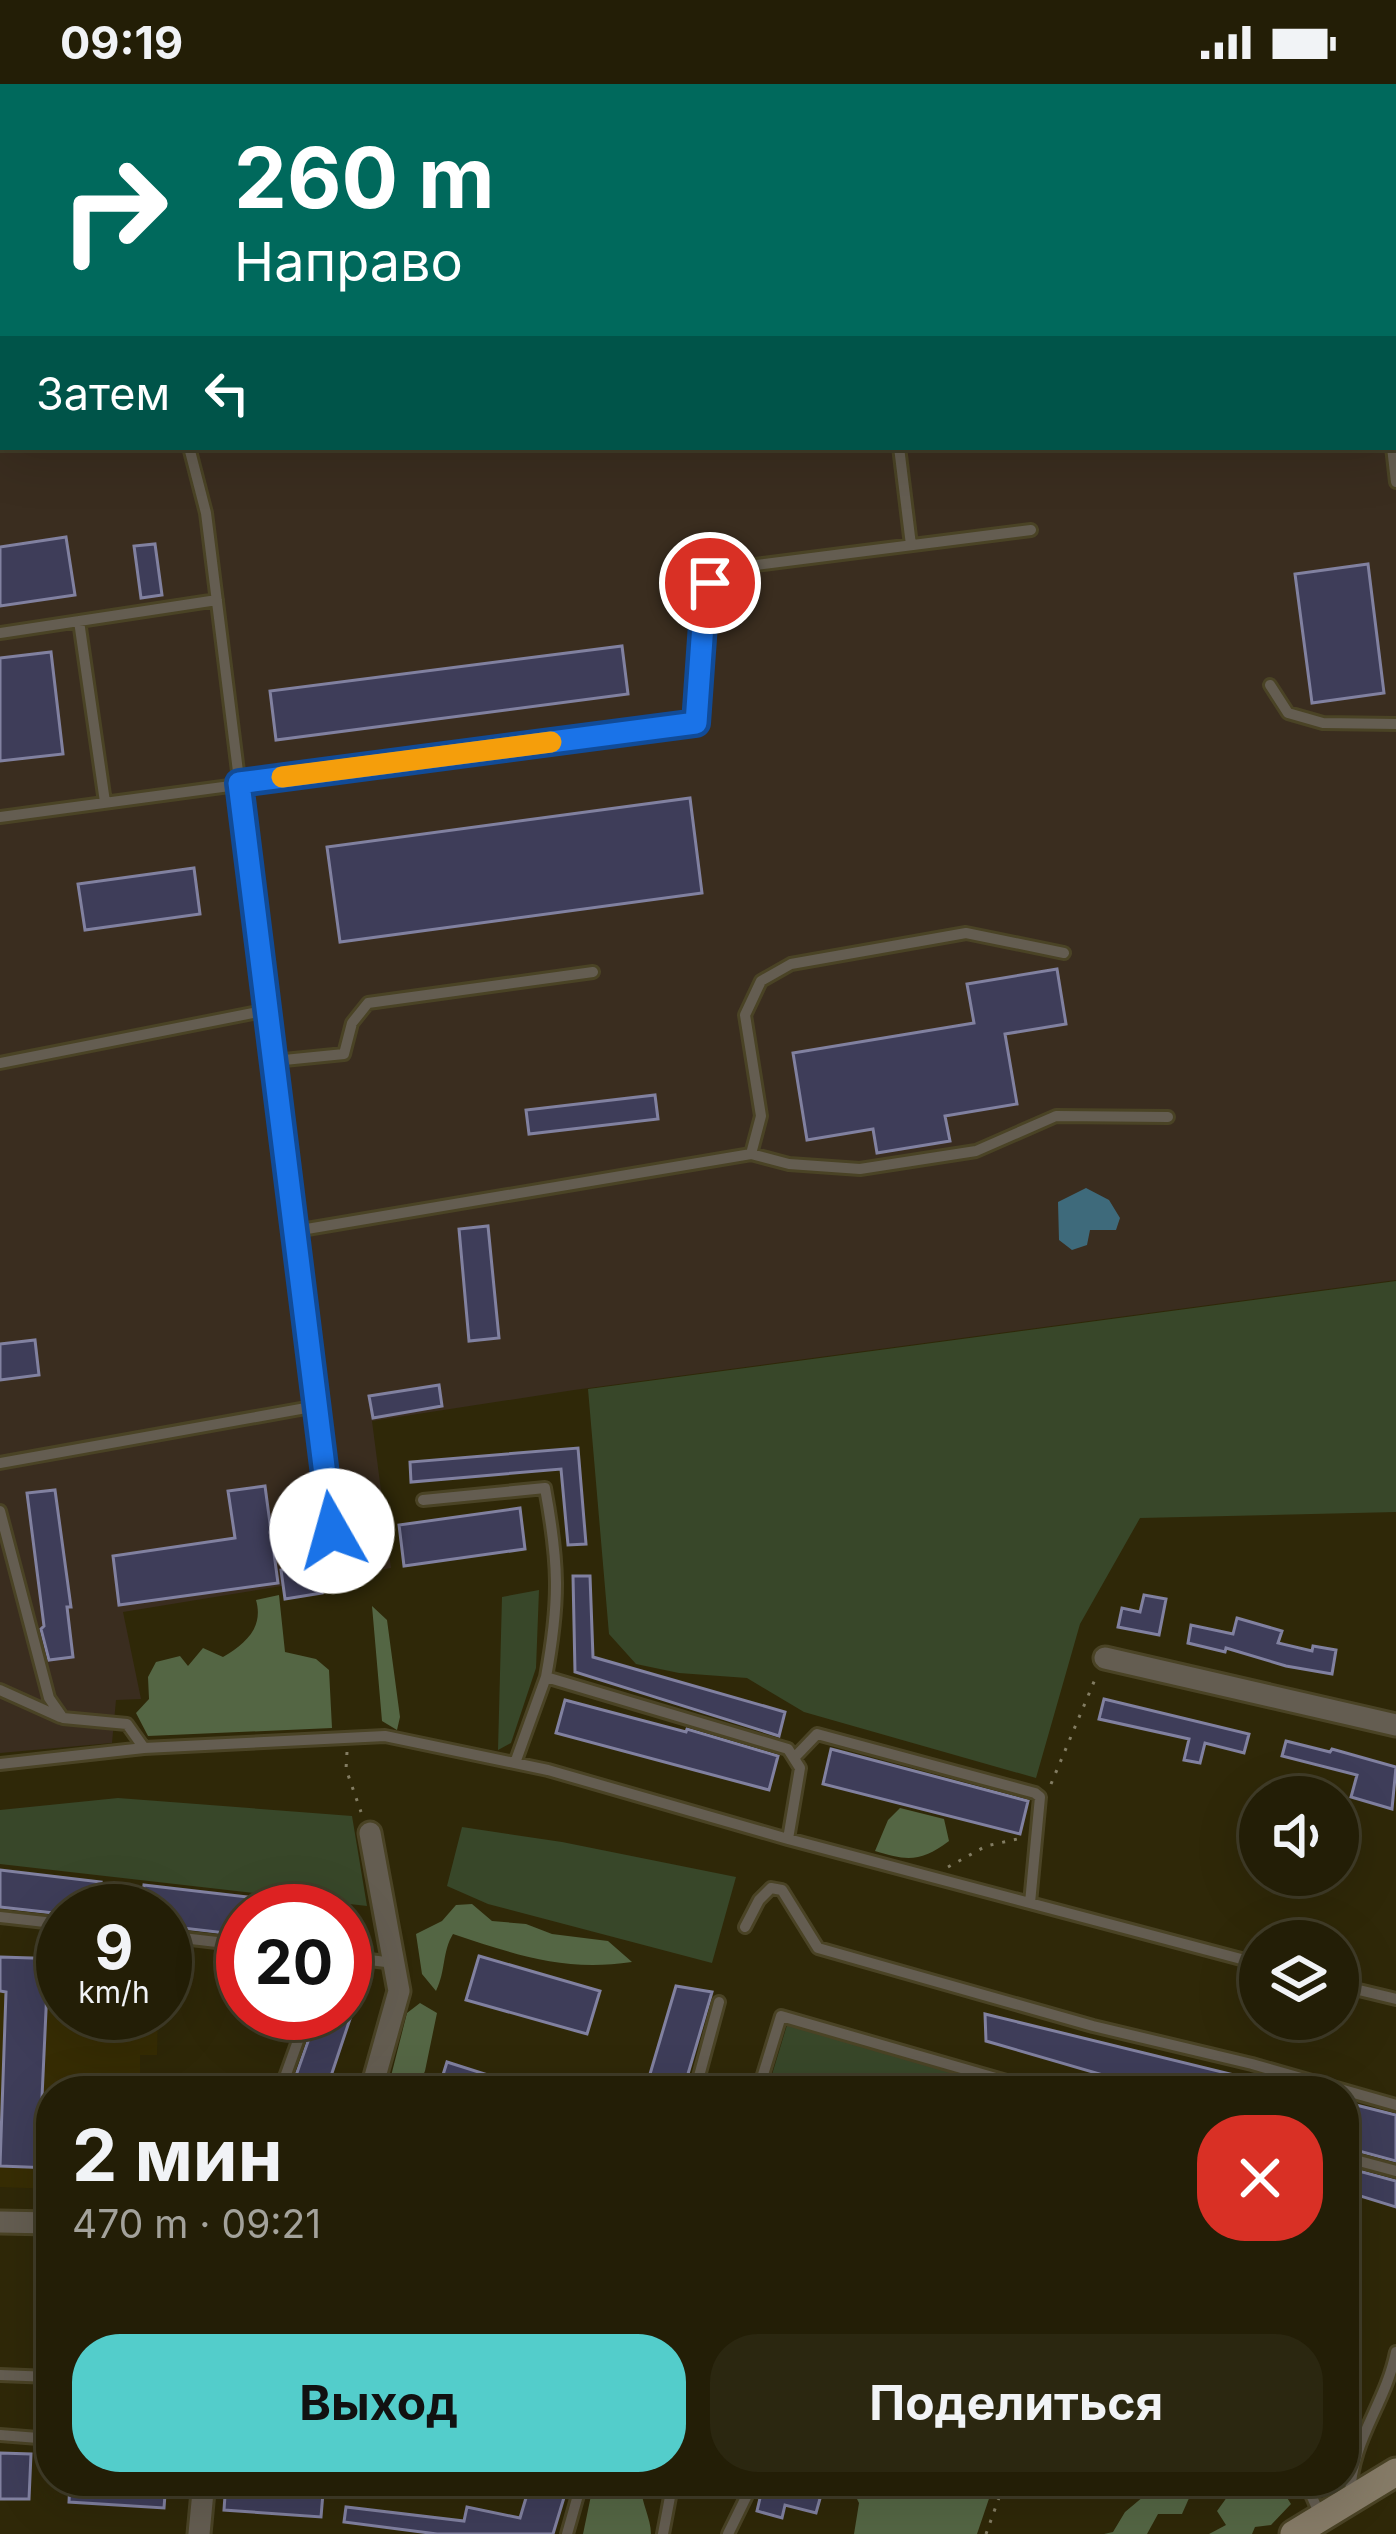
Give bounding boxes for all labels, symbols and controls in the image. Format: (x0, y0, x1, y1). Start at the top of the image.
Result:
text: 09:19 (60, 15, 183, 70)
text: 260 m (234, 127, 495, 228)
icon: right (36, 132, 192, 288)
text: Направо (234, 229, 463, 294)
icon: left (194, 360, 260, 426)
text: Затем (36, 366, 170, 421)
pin (659, 532, 761, 634)
icon: arrive (677, 550, 743, 616)
position arrow (269, 1468, 395, 1594)
map controls (1239, 1776, 1359, 2040)
button: sound (1239, 1776, 1359, 1896)
speed limit sign: 20 (216, 1884, 372, 2040)
text: 9 (95, 1911, 133, 1983)
button: layers (1239, 1920, 1359, 2040)
text: km/h (78, 1974, 150, 2010)
text: 2 мин (72, 2111, 283, 2198)
button: close (1197, 2115, 1323, 2241)
text: 470 m · 09:21 (72, 2200, 321, 2247)
button: Выход (72, 2334, 686, 2472)
button: Поделиться (710, 2334, 1323, 2472)

